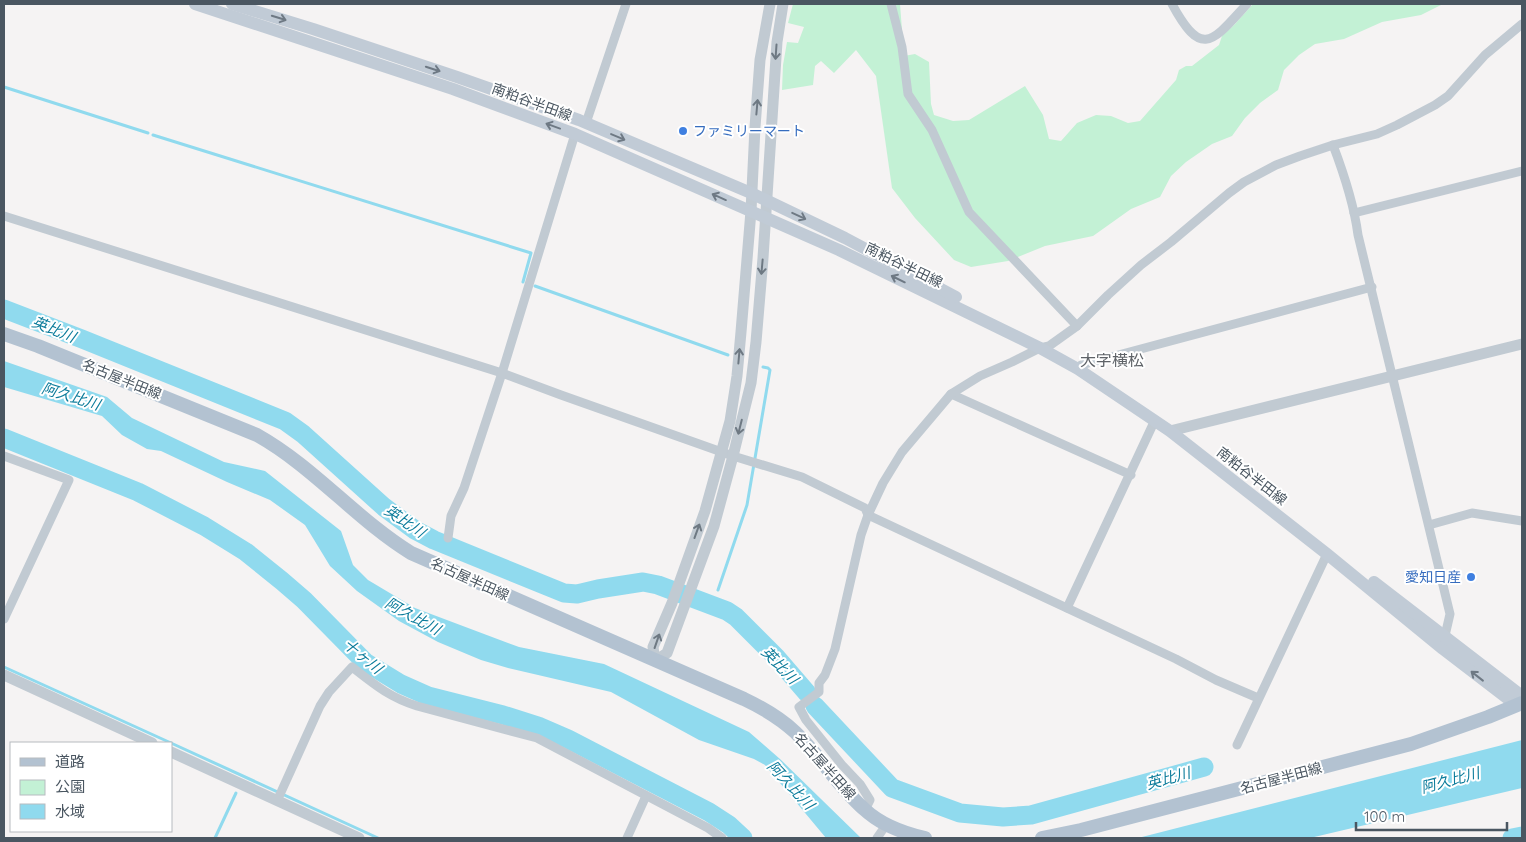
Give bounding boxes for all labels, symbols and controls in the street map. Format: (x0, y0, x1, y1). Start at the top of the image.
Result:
one-way arrow (270, 14, 286, 24)
one-way arrow (772, 44, 781, 60)
one-way arrow (425, 64, 441, 74)
street label: 南粕谷半田線 (489, 79, 575, 125)
one-way arrow (752, 99, 761, 115)
one-way arrow (546, 121, 561, 130)
place label: ファミリーマート (693, 122, 805, 140)
marker: ファミリーマート (677, 125, 689, 137)
one-way arrow (610, 132, 625, 142)
one-way arrow (711, 191, 726, 200)
one-way arrow (791, 212, 806, 221)
street label: 南粕谷半田線 (862, 238, 946, 292)
one-way arrow (757, 258, 767, 274)
one-way arrow (891, 273, 906, 283)
water label: 英比川 (30, 312, 80, 347)
one-way arrow (734, 348, 744, 364)
district label: 大字横松 (1080, 350, 1144, 370)
street label: 名古屋半田線 (80, 355, 164, 403)
water label: 阿久比川 (40, 378, 104, 414)
one-way arrow (735, 419, 744, 435)
street label: 南粕谷半田線 (1213, 443, 1291, 509)
water label: 英比川 (381, 501, 431, 543)
one-way arrow (693, 523, 702, 539)
street label: 名古屋半田線 (428, 554, 512, 604)
place label: 愛知日産 (1405, 568, 1461, 586)
marker: 愛知日産 (1465, 571, 1477, 583)
water label: 阿久比川 (382, 593, 446, 640)
one-way arrow (652, 633, 662, 649)
water label: 十ヶ川 (340, 634, 388, 679)
water label: 英比川 (758, 642, 804, 689)
one-way arrow (1471, 670, 1484, 681)
street label: 名古屋半田線 (790, 729, 860, 803)
legend (10, 742, 172, 832)
text: 道路 (55, 752, 85, 771)
water label: 阿久比川 (764, 757, 820, 815)
street label: 名古屋半田線 (1238, 758, 1324, 798)
water label: 英比川 (1144, 762, 1194, 793)
water label: 阿久比川 (1419, 763, 1483, 797)
text: 公園 (55, 777, 85, 796)
scale bar (1356, 800, 1507, 832)
text: 水域 (55, 802, 85, 821)
text: 100 m (1364, 807, 1405, 826)

